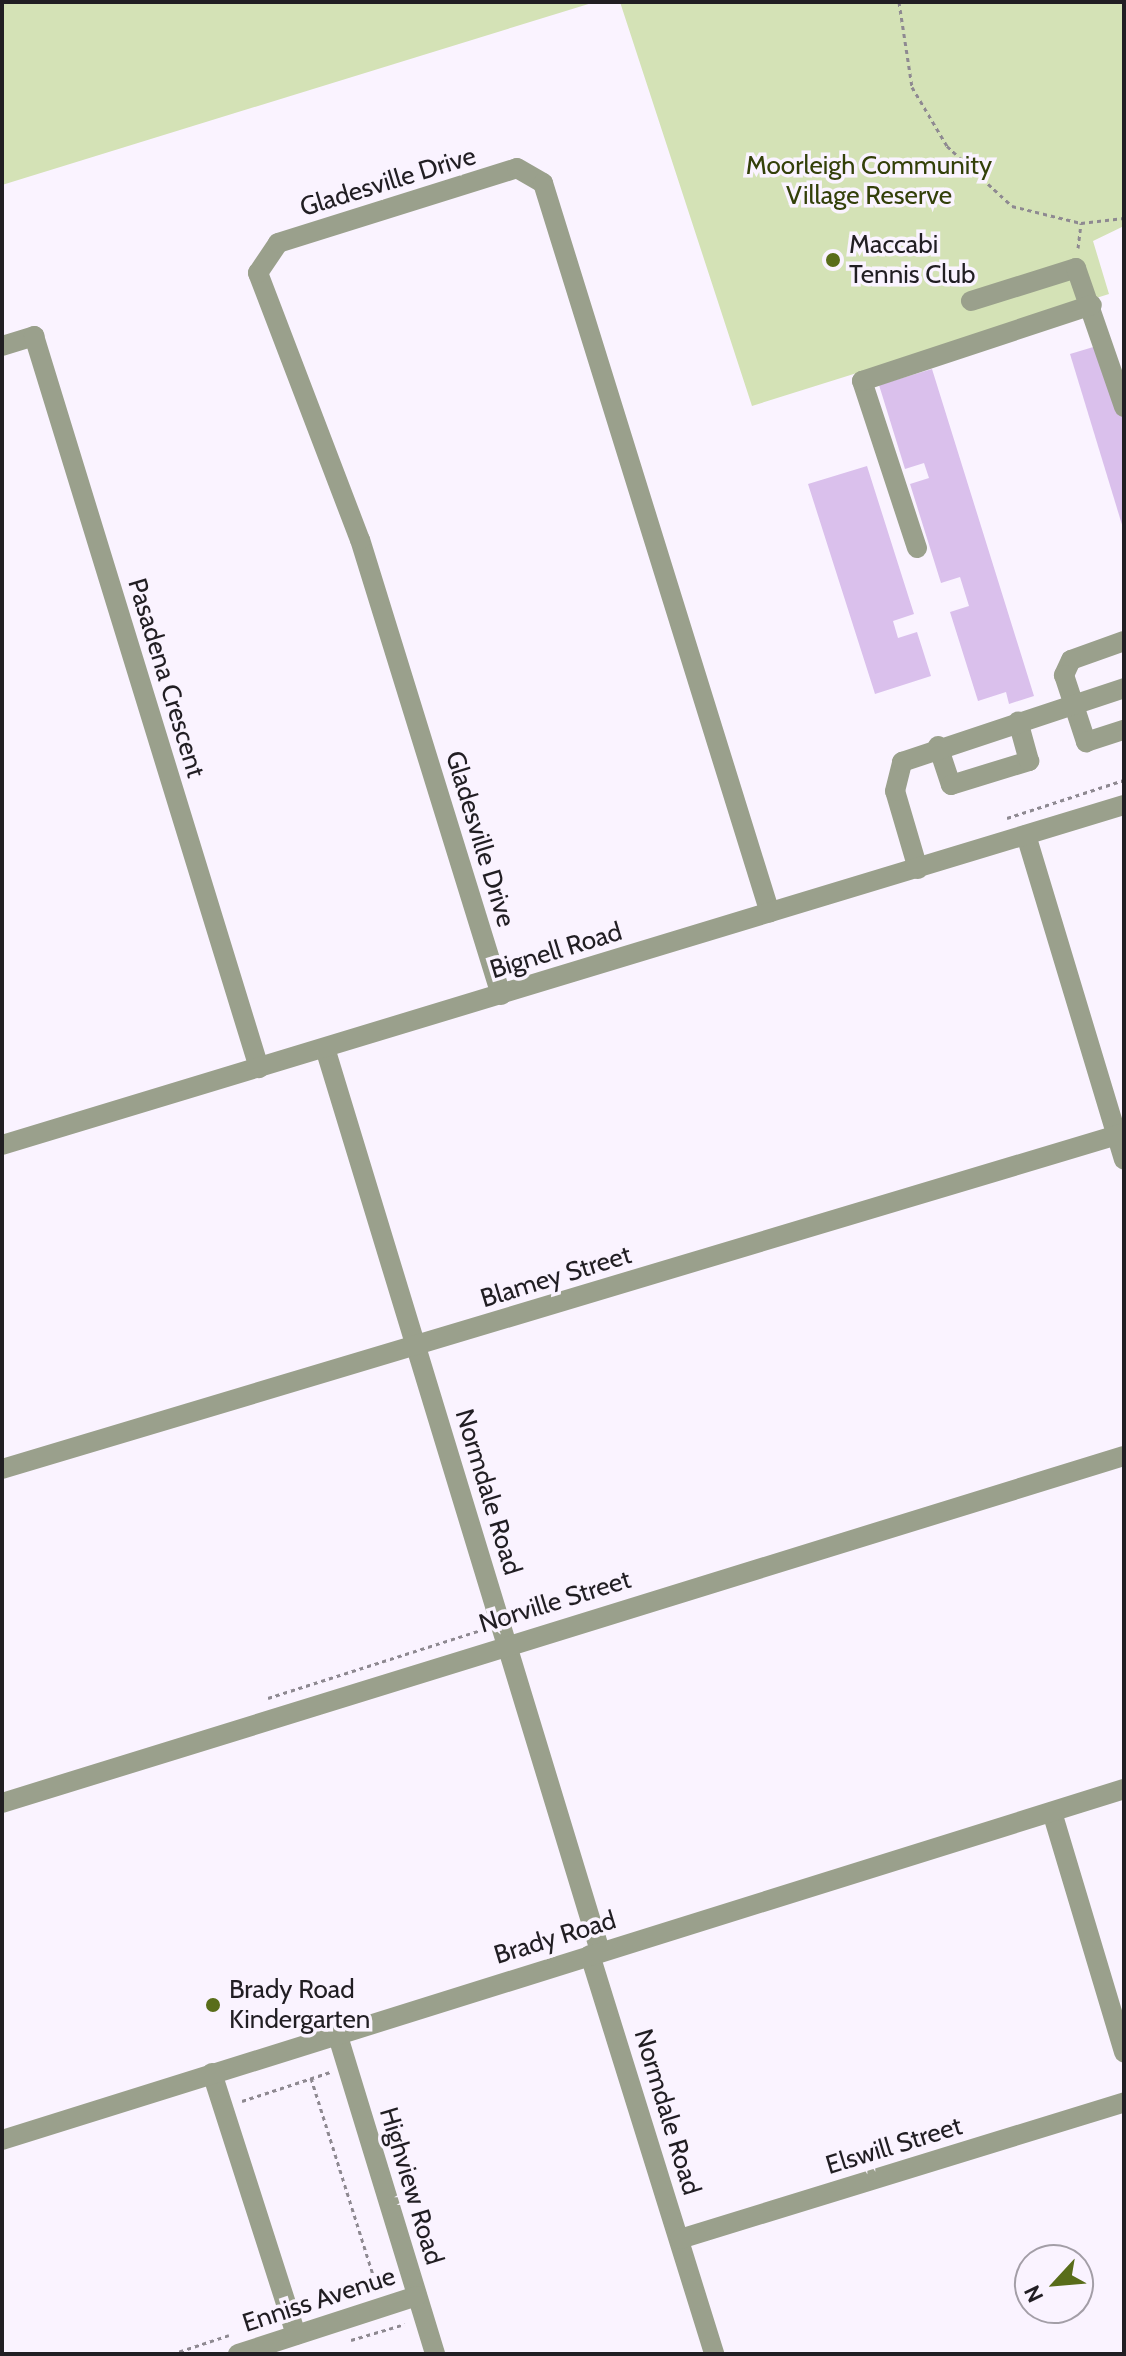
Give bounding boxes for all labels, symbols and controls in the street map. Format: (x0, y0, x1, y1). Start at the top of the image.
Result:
street label: Gladesville Drive (296, 140, 480, 224)
park label: Moorleigh Community Village Reserve (746, 150, 992, 212)
place label: Maccabi Tennis Club (849, 229, 976, 290)
marker: Maccabi Tennis Club (824, 251, 842, 269)
street label: Pasadena Crescent (121, 575, 211, 781)
street label: Gladesville Drive (438, 747, 522, 931)
street label: Bignell Road (486, 916, 626, 986)
street label: Blamey Street (477, 1239, 635, 1315)
street label: Normdale Road (448, 1405, 528, 1579)
street label: Norville Street (475, 1564, 635, 1640)
street label: Brady Road (490, 1905, 620, 1971)
place label: Brady Road Kindergarten (229, 1974, 370, 2036)
marker: Brady Road Kindergarten (204, 1996, 222, 2014)
street label: Normdale Road (627, 2025, 707, 2199)
street label: Highview Road (372, 2103, 450, 2269)
street label: Elswill Street (822, 2111, 966, 2181)
north arrow (1014, 2244, 1094, 2324)
street label: Enniss Avenue (239, 2261, 399, 2339)
text: N (1018, 2281, 1049, 2307)

